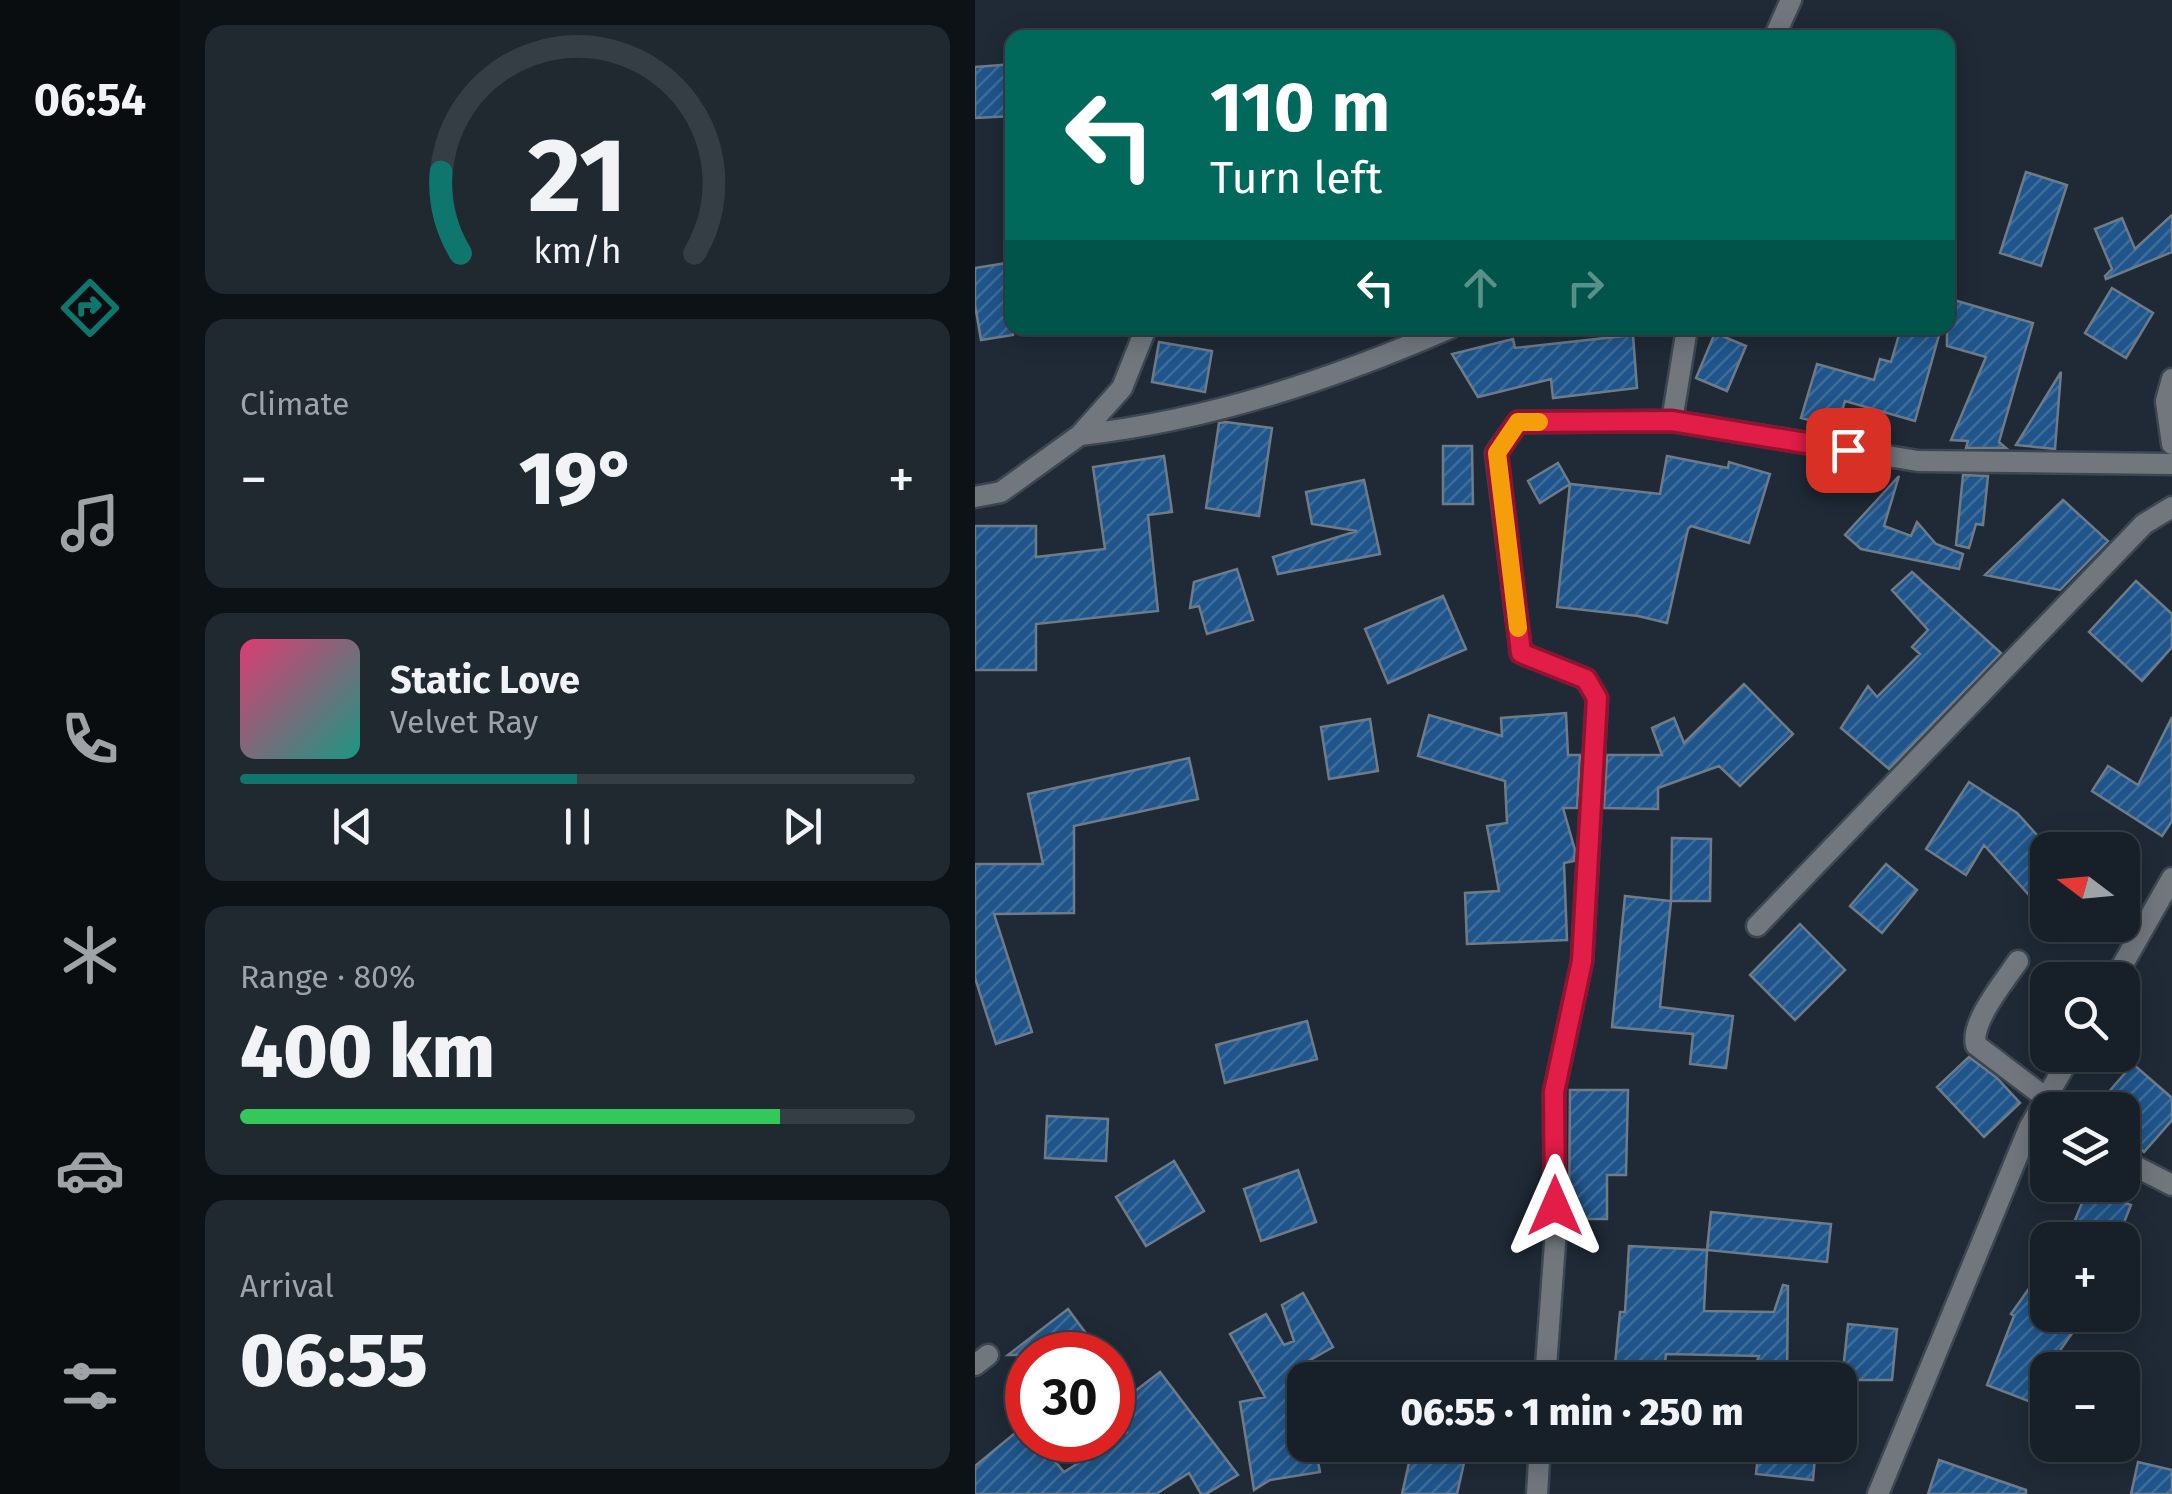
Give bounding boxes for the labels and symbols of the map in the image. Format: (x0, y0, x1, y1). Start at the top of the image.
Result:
pin (1806, 408, 1891, 493)
north arrow (2030, 832, 2140, 942)
position arrow (1503, 1154, 1607, 1258)
speed limit sign: 30 (1005, 1332, 1135, 1462)

